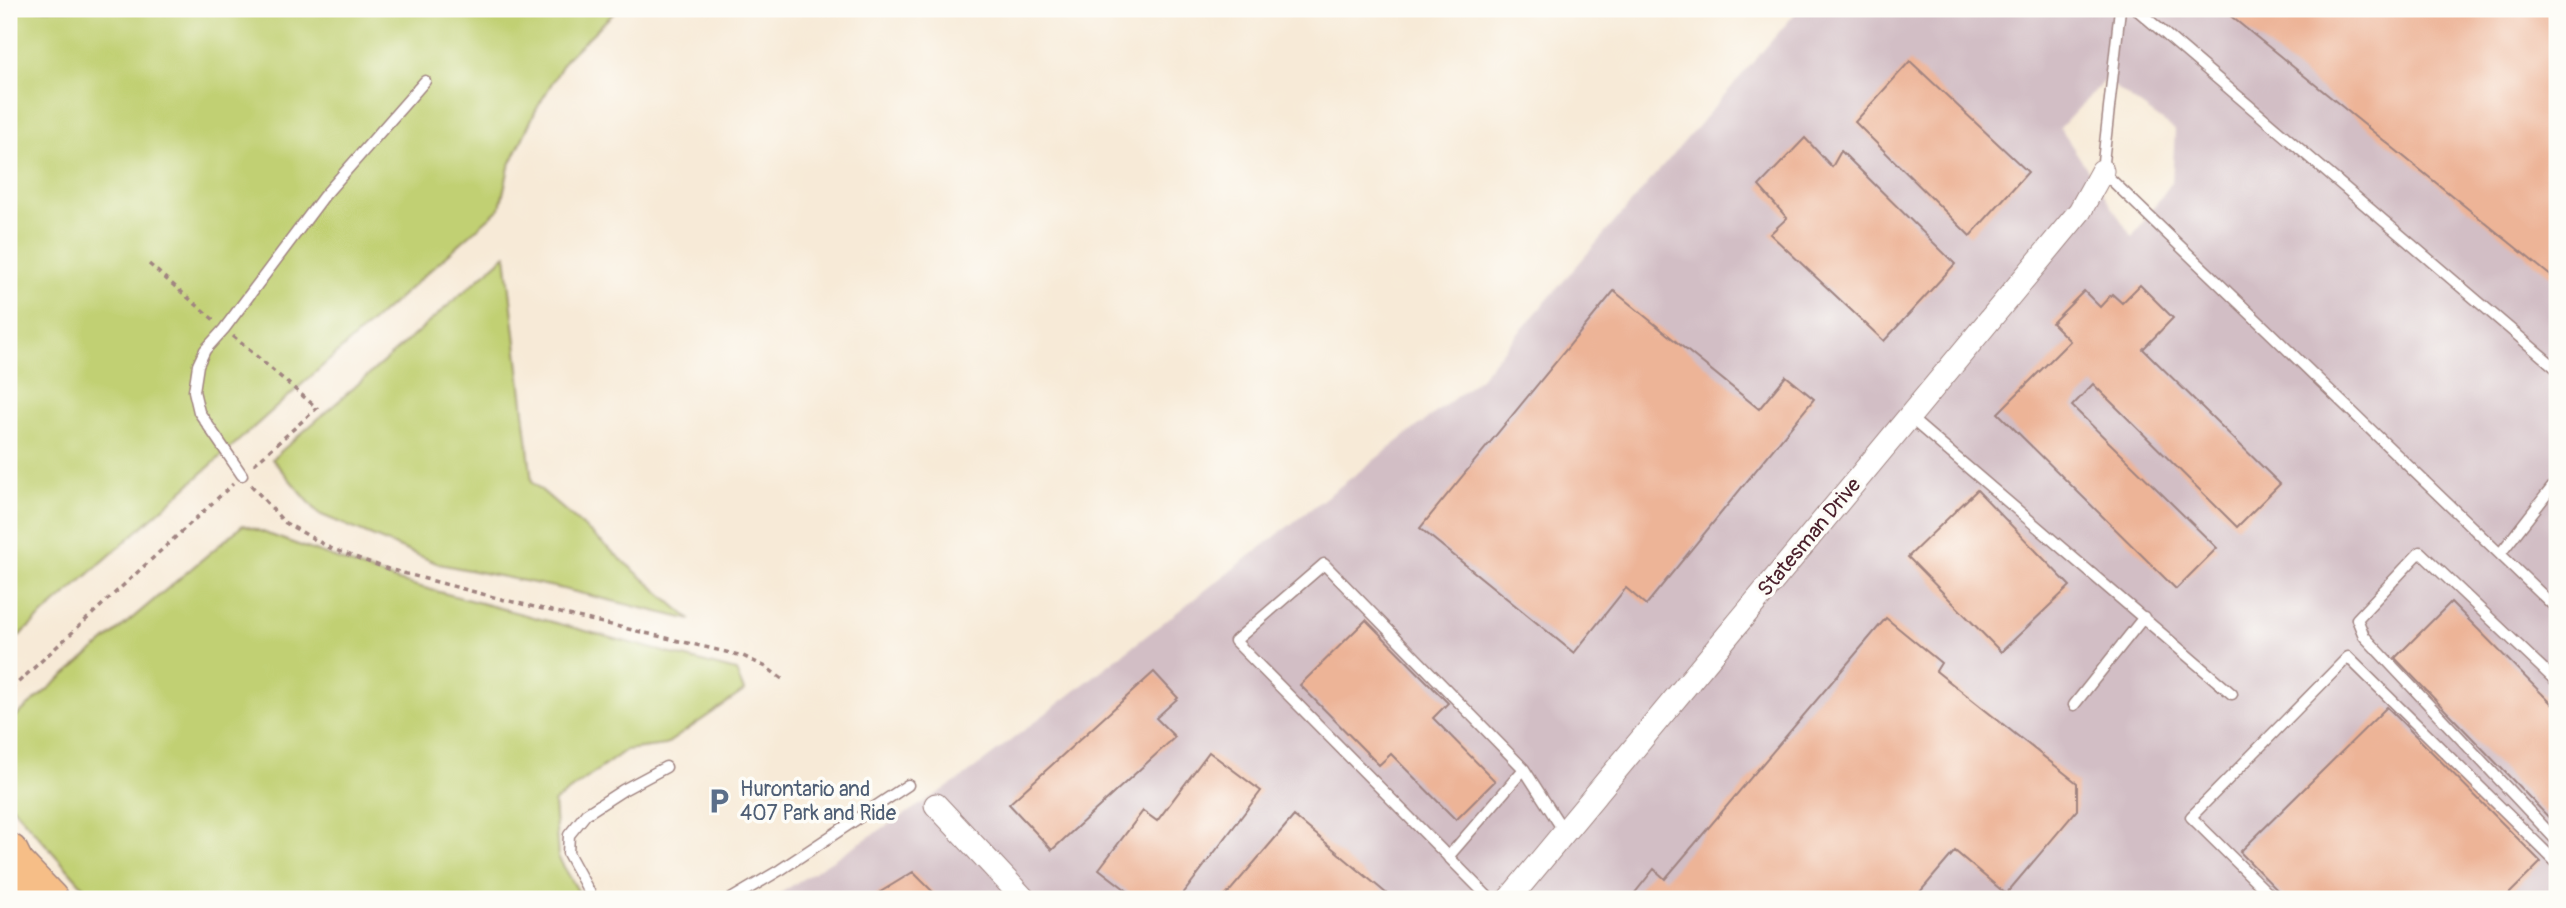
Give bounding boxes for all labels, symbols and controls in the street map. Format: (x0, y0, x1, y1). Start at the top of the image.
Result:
street label: Statesman Drive (1752, 472, 1867, 602)
place label: Hurontario and 407 Park and Ride (740, 776, 897, 827)
parking icon: Hurontario and 407 Park and Ride (704, 786, 734, 816)

